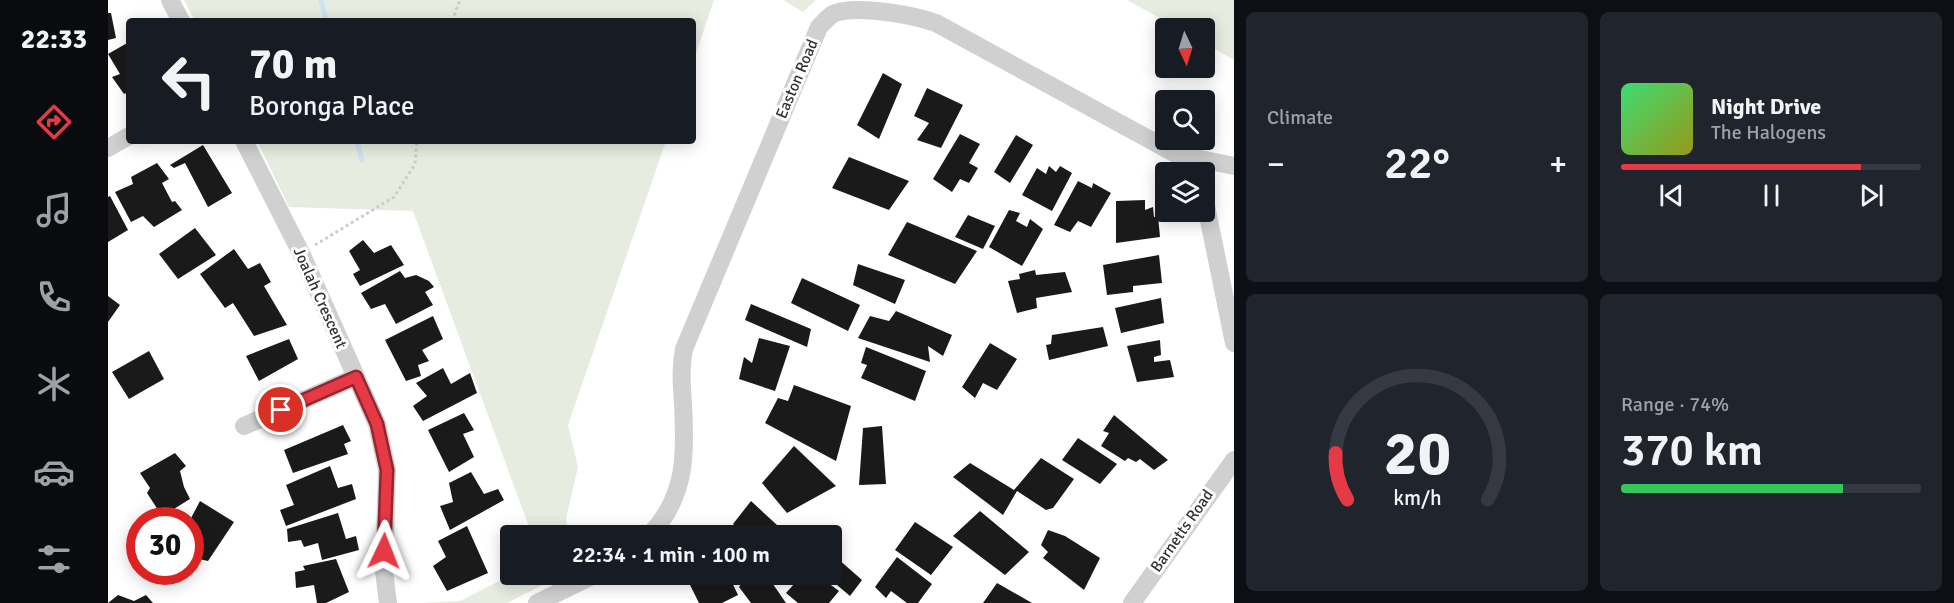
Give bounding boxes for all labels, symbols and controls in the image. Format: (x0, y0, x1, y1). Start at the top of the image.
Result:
north arrow (1155, 18, 1215, 78)
map controls (1155, 18, 1215, 222)
text: 22:33 (21, 23, 87, 56)
street label: Easton Road (771, 36, 823, 122)
text: 70 m (249, 39, 338, 90)
icon: left (150, 42, 228, 120)
text: Boronga Place (249, 90, 414, 123)
button: search (1155, 90, 1215, 150)
text: Night Drive (1711, 93, 1821, 120)
icon: directions (33, 101, 75, 143)
text: Climate (1267, 105, 1333, 130)
text: The Halogens (1711, 120, 1826, 145)
text: 22° (1384, 136, 1450, 191)
text: − (1267, 144, 1285, 185)
text: + (1549, 144, 1567, 185)
button: layers (1155, 162, 1215, 222)
icon: previous (1655, 179, 1688, 212)
icon: pause (1755, 179, 1788, 212)
icon: next (1855, 179, 1888, 212)
icon: music (33, 189, 75, 231)
street label: Joalah Crescent (289, 244, 351, 352)
icon: phone (33, 276, 75, 318)
icon: climate (33, 363, 75, 405)
pin (255, 384, 306, 435)
text: Range · 74% (1621, 392, 1729, 417)
icon: arrive (264, 393, 297, 426)
text: 20 (1383, 415, 1451, 492)
text: 370 km (1621, 423, 1763, 478)
icon: car (33, 451, 75, 493)
text: km/h (1393, 485, 1441, 511)
street label: Barnetts Road (1146, 486, 1218, 576)
speed limit sign: 30 (126, 507, 204, 585)
position arrow (352, 519, 416, 583)
icon: filters (33, 538, 75, 580)
text: 22:34 · 1 min · 100 m (572, 541, 770, 568)

